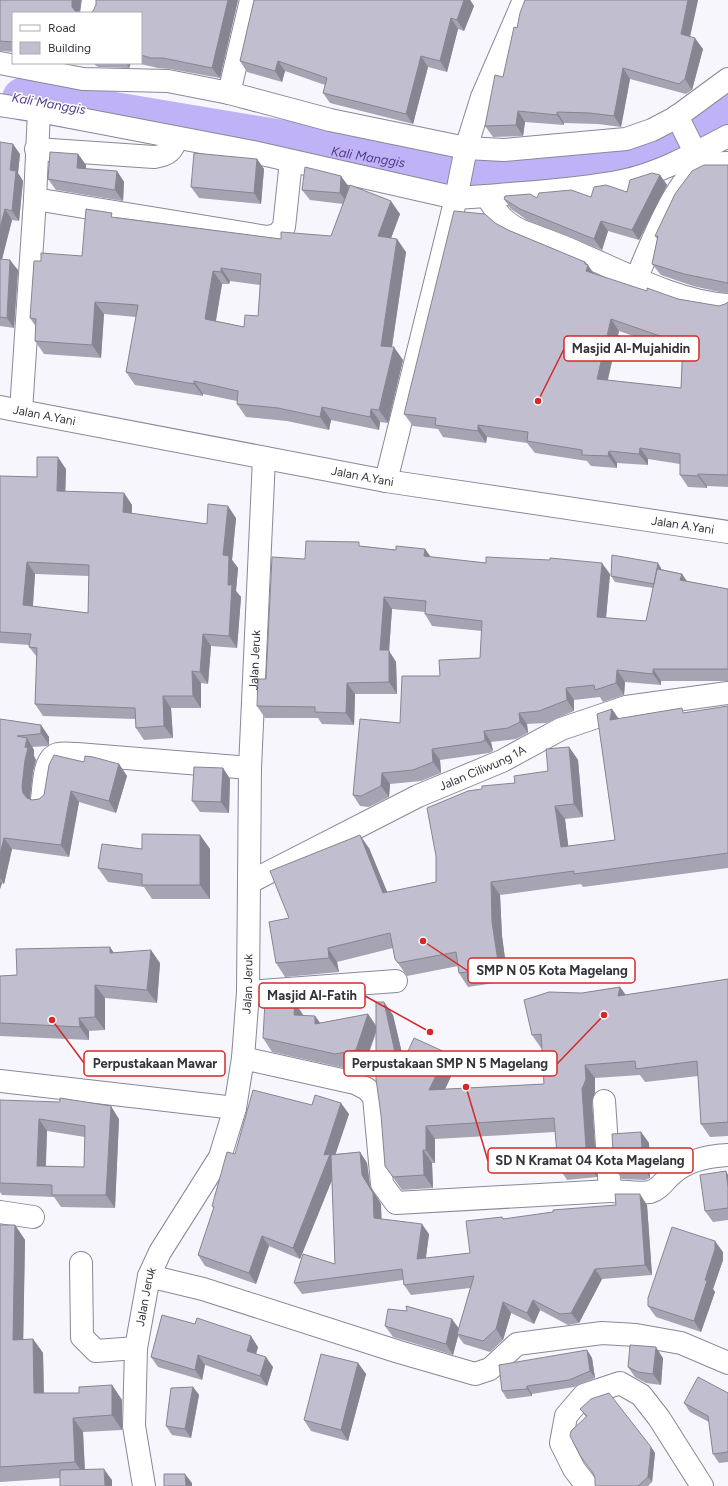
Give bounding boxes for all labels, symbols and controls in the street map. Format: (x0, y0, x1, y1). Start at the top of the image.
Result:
legend (12, 12, 142, 64)
text: Road (48, 21, 76, 35)
text: Building (48, 41, 91, 55)
water label: Kali Manggis (11, 90, 87, 117)
water label: Kali Manggis (330, 143, 406, 171)
callout: Masjid Al-Mujahidin (564, 336, 699, 361)
text: Masjid Al-Mujahidin (572, 341, 690, 356)
street label: Jalan A.Yani (12, 403, 77, 428)
street label: Jalan A.Yani (330, 464, 395, 489)
street label: Jalan A.Yani (650, 514, 715, 537)
street label: Jalan Jeruk (247, 629, 263, 690)
street label: Jalan Ciliwung 1A (437, 742, 528, 793)
street label: Jalan Jeruk (239, 954, 255, 1014)
callout: SMP N 05 Kota Magelang (468, 958, 635, 983)
text: SMP N 05 Kota Magelang (476, 963, 628, 978)
callout: Masjid Al-Fatih (259, 983, 365, 1008)
text: Masjid Al-Fatih (267, 988, 357, 1003)
callout: Perpustakaan Mawar (84, 1051, 225, 1076)
callout: Perpustakaan SMP N 5 Magelang (344, 1051, 557, 1076)
text: Perpustakaan Mawar (93, 1056, 217, 1071)
text: Perpustakaan SMP N 5 Magelang (352, 1056, 548, 1071)
callout: SD N Kramat 04 Kota Magelang (488, 1148, 693, 1173)
text: SD N Kramat 04 Kota Magelang (495, 1153, 685, 1168)
street label: Jalan Jeruk (133, 1265, 159, 1327)

